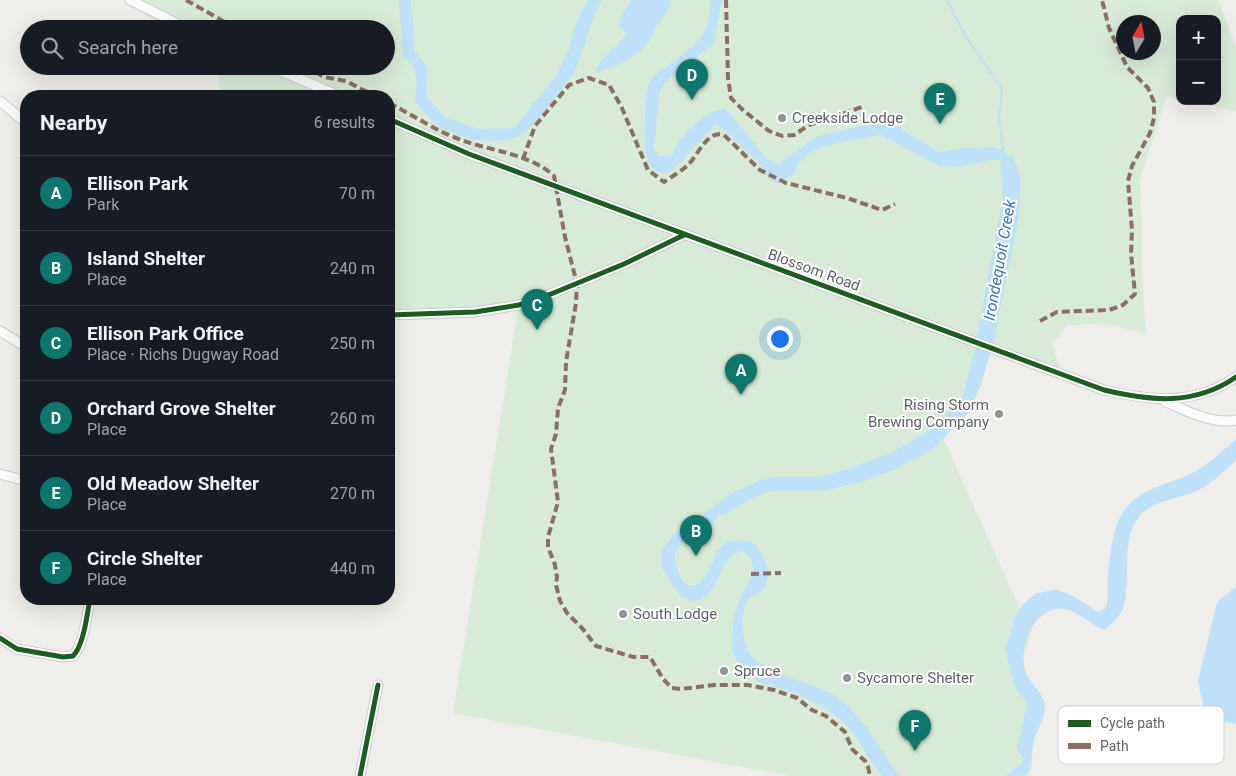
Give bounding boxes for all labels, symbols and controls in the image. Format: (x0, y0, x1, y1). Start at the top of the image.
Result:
north arrow (1116, 15, 1161, 60)
map controls (1176, 15, 1221, 105)
button: + (1176, 15, 1221, 60)
search box (20, 20, 395, 75)
icon: search (38, 34, 66, 62)
text: Search here (78, 36, 178, 59)
pin: D (676, 59, 708, 100)
button: − (1176, 60, 1221, 105)
pin: E (924, 83, 956, 124)
place label: Creekside Lodge (792, 109, 903, 127)
text: Nearby (40, 111, 107, 135)
marker: Creekside Lodge (776, 112, 788, 124)
text: 6 results (314, 113, 375, 132)
text: Ellison Park (87, 172, 188, 195)
text: A (51, 184, 61, 203)
text: 70 m (339, 184, 375, 203)
text: Park (87, 195, 119, 214)
water label: Irondequoit Creek (980, 197, 1020, 322)
street label: Blossom Road (765, 245, 863, 295)
text: Island Shelter (87, 247, 205, 270)
text: B (51, 259, 61, 278)
text: 240 m (330, 259, 375, 278)
text: Place (87, 270, 127, 289)
pin: C (521, 289, 553, 330)
text: Ellison Park Office (87, 322, 244, 345)
your location (767, 326, 793, 352)
text: C (51, 334, 61, 353)
text: 250 m (330, 334, 375, 353)
text: Place · Richs Dugway Road (87, 345, 279, 364)
pin: A (725, 354, 757, 395)
place label: Rising Storm Brewing Company (868, 396, 989, 431)
text: Orchard Grove Shelter (87, 397, 276, 420)
marker: Rising Storm Brewing Company (993, 408, 1005, 420)
text: D (51, 409, 61, 428)
text: 260 m (330, 409, 375, 428)
text: Place (87, 420, 127, 439)
text: Old Meadow Shelter (87, 472, 259, 495)
text: E (52, 484, 61, 503)
text: 270 m (330, 484, 375, 503)
text: Place (87, 495, 127, 514)
pin: B (680, 515, 712, 556)
text: Circle Shelter (87, 547, 202, 570)
text: F (52, 559, 60, 578)
text: 440 m (330, 559, 375, 578)
text: Place (87, 570, 127, 589)
place label: South Lodge (633, 605, 717, 623)
marker: South Lodge (617, 608, 629, 620)
place label: Spruce (734, 662, 781, 680)
marker: Spruce (718, 665, 730, 677)
place label: Sycamore Shelter (857, 669, 974, 687)
marker: Sycamore Shelter (841, 672, 853, 684)
legend (1058, 706, 1224, 764)
pin: F (899, 710, 931, 751)
text: Cycle path (1100, 715, 1165, 731)
text: Path (1100, 738, 1129, 754)

